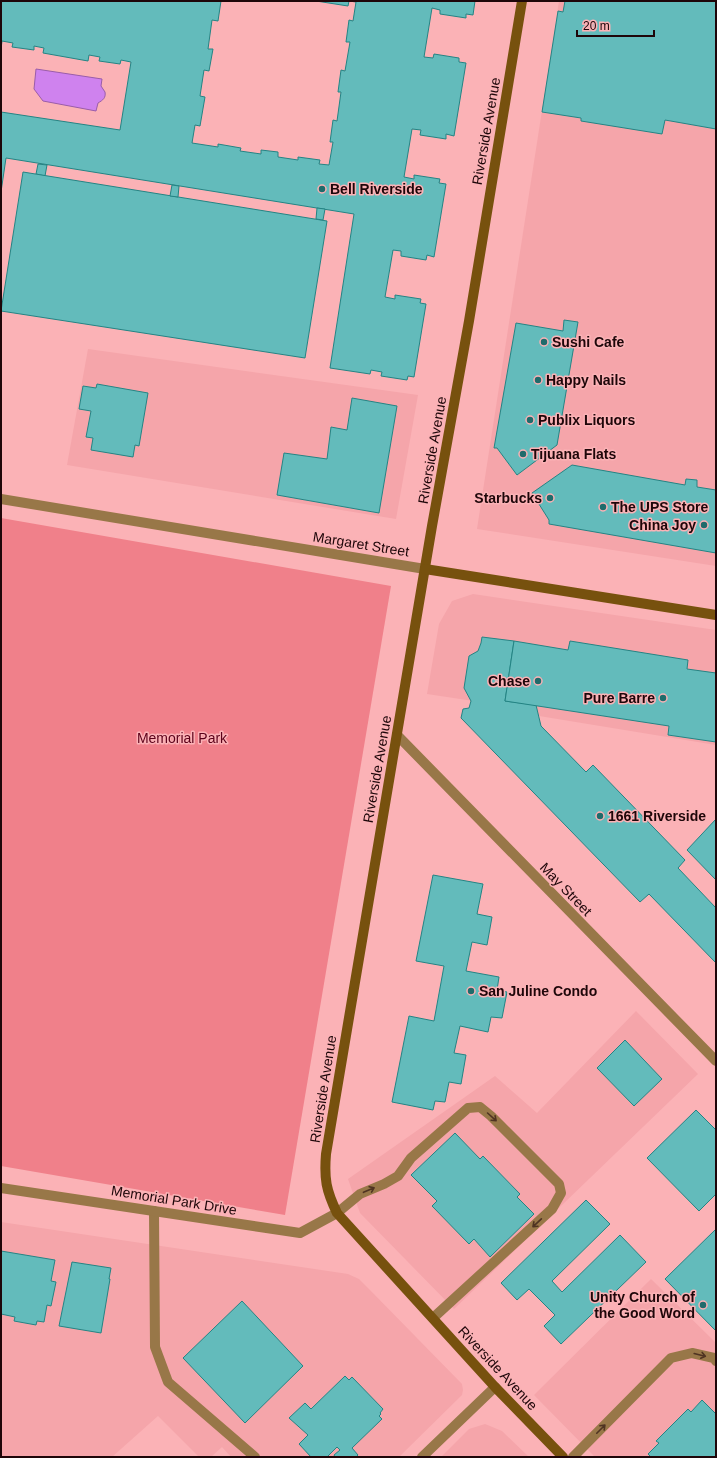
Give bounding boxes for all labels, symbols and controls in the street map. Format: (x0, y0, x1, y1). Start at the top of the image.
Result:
scale bar (577, 12, 654, 38)
text: 20 m (583, 19, 610, 33)
street label: Riverside Avenue (469, 76, 503, 186)
place label: Bell Riverside (330, 181, 423, 197)
marker: Bell Riverside (317, 184, 327, 194)
place label: Sushi Cafe (552, 334, 625, 350)
marker: Sushi Cafe (539, 337, 549, 347)
place label: Happy Nails (546, 372, 626, 388)
marker: Happy Nails (533, 375, 543, 385)
street label: Riverside Avenue (415, 395, 449, 505)
place label: Publix Liquors (538, 412, 635, 428)
marker: Publix Liquors (525, 415, 535, 425)
place label: Tijuana Flats (531, 446, 617, 462)
marker: Tijuana Flats (518, 449, 528, 459)
place label: Starbucks (474, 490, 542, 506)
marker: Starbucks (545, 493, 555, 503)
place label: The UPS Store (611, 499, 708, 515)
marker: The UPS Store (598, 502, 608, 512)
place label: China Joy (629, 517, 696, 533)
marker: China Joy (699, 520, 709, 530)
street label: Margaret Street (312, 528, 410, 560)
place label: Chase (488, 673, 530, 689)
marker: Chase (533, 676, 543, 686)
place label: Pure Barre (583, 690, 655, 706)
marker: Pure Barre (658, 693, 668, 703)
street label: Riverside Avenue (360, 714, 394, 824)
park label: Memorial Park (137, 730, 228, 746)
place label: 1661 Riverside (608, 808, 706, 824)
marker: 1661 Riverside (595, 811, 605, 821)
street label: May Street (537, 859, 595, 919)
place label: San Juline Condo (479, 983, 597, 999)
marker: San Juline Condo (466, 986, 476, 996)
street label: Riverside Avenue (307, 1034, 339, 1144)
one-way arrow (487, 1113, 497, 1122)
street label: Memorial Park Drive (110, 1182, 238, 1218)
one-way arrow (362, 1186, 374, 1193)
one-way arrow (532, 1218, 542, 1228)
place label: Unity Church of the Good Word (590, 1289, 695, 1321)
marker: Unity Church of the Good Word (698, 1300, 708, 1310)
street label: Riverside Avenue (455, 1323, 541, 1413)
one-way arrow (693, 1352, 706, 1359)
one-way arrow (596, 1424, 606, 1434)

